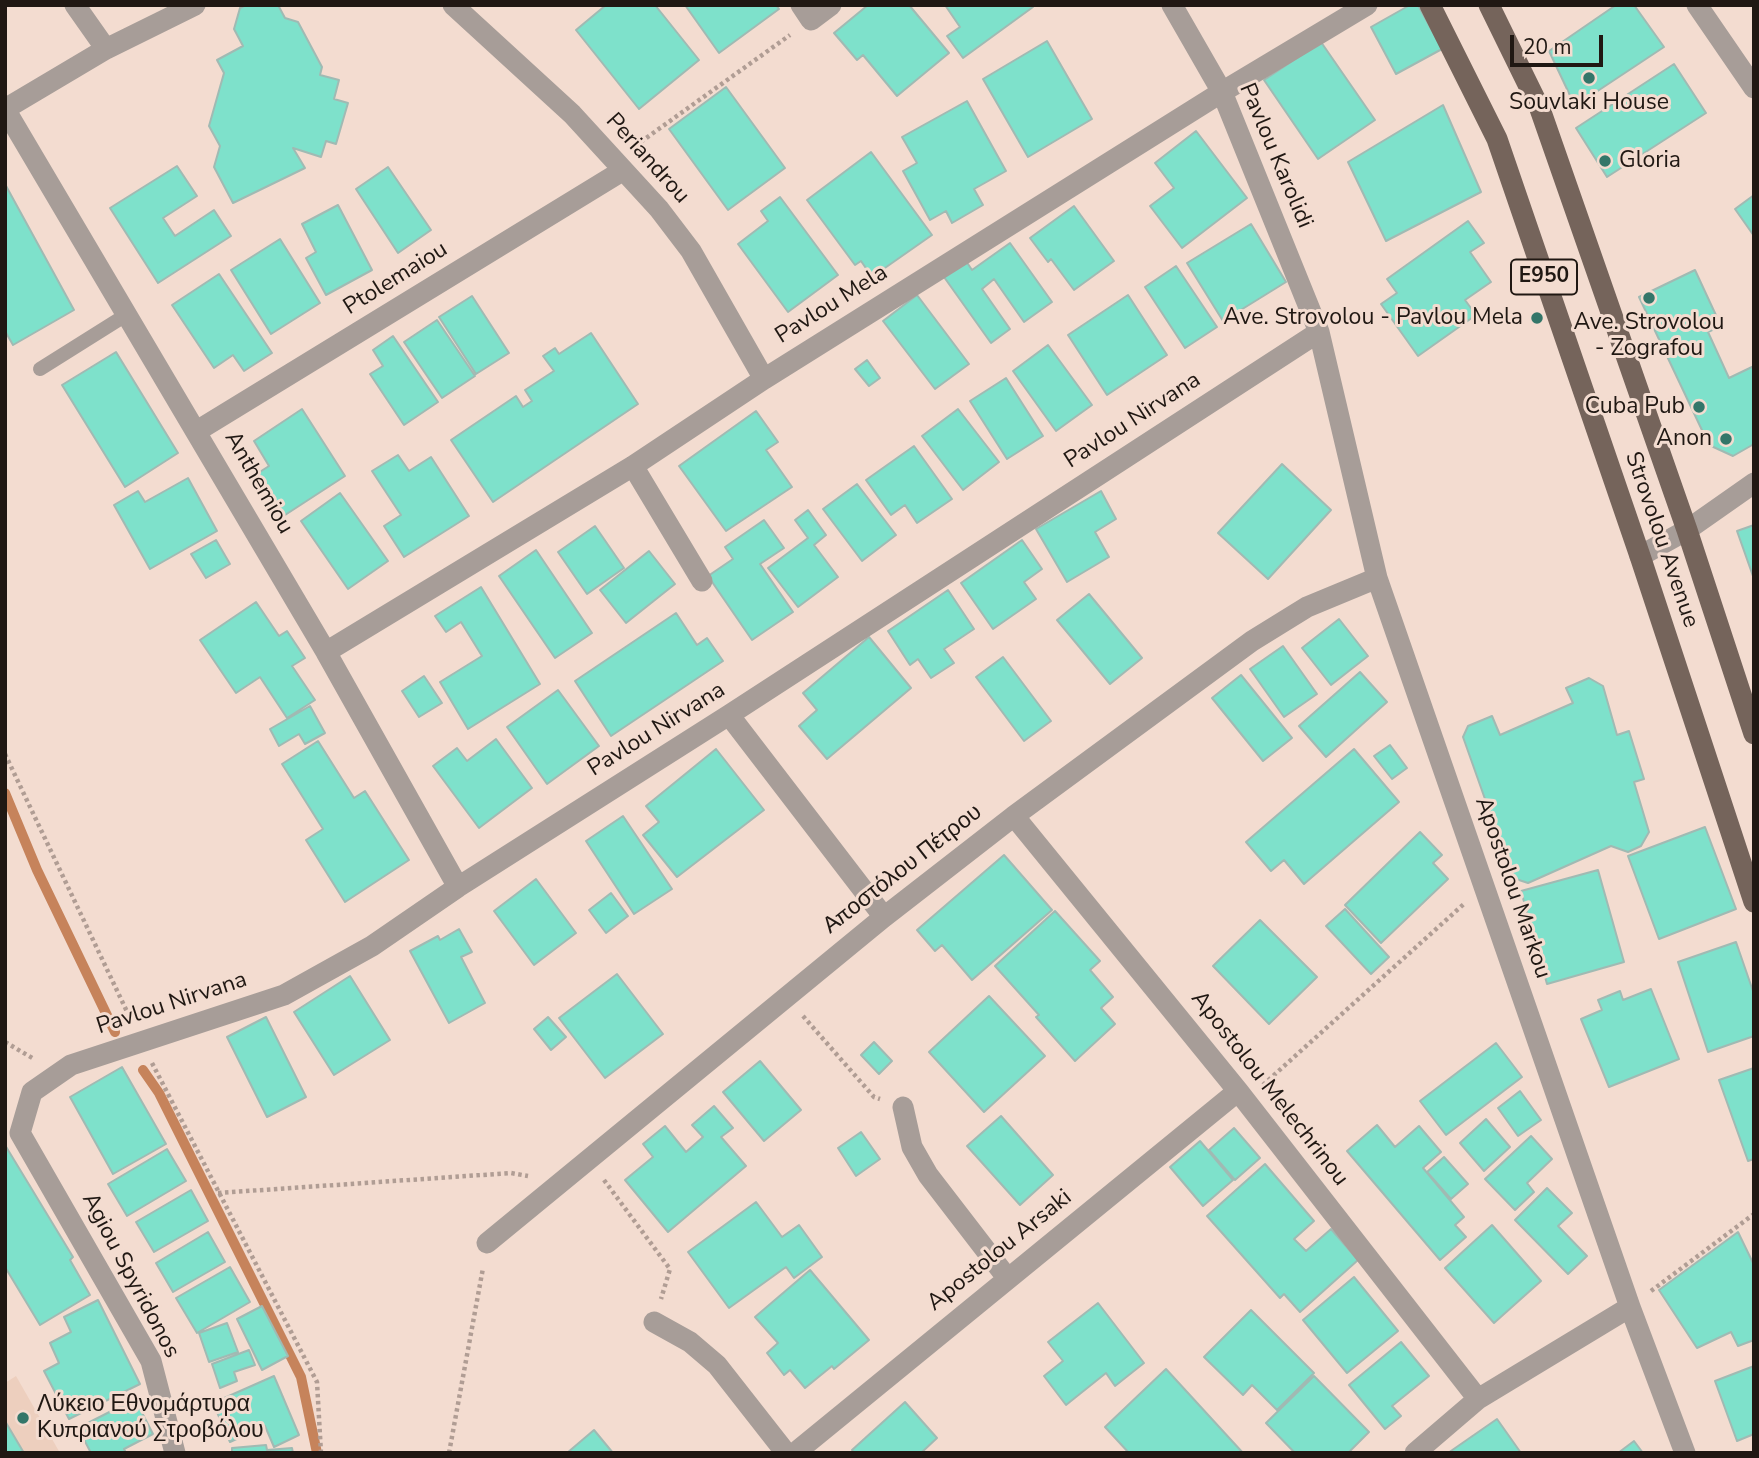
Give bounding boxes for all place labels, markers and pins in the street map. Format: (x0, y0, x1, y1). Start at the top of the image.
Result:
marker: Souvlaki House (1581, 70, 1597, 86)
place label: Souvlaki House (1509, 89, 1669, 117)
place label: Gloria (1619, 147, 1681, 175)
marker: Gloria (1597, 153, 1613, 169)
marker: Ave. Strovolou - Zografou (1641, 290, 1657, 306)
place label: Ave. Strovolou - Pavlou Mela (1223, 304, 1523, 332)
place label: Ave. Strovolou - Zografou (1574, 309, 1724, 363)
marker: Ave. Strovolou - Pavlou Mela (1529, 310, 1545, 326)
place label: Cuba Pub (1585, 393, 1685, 421)
marker: Cuba Pub (1691, 399, 1707, 415)
place label: Anon (1656, 425, 1712, 453)
marker: Anon (1718, 431, 1734, 447)
place label: Λύκειο Εθνομάρτυρα Κυπριανού Στροβόλου (37, 1391, 264, 1445)
marker: Λύκειο Εθνομάρτυρα Κυπριανού Στροβόλου (15, 1410, 31, 1426)

